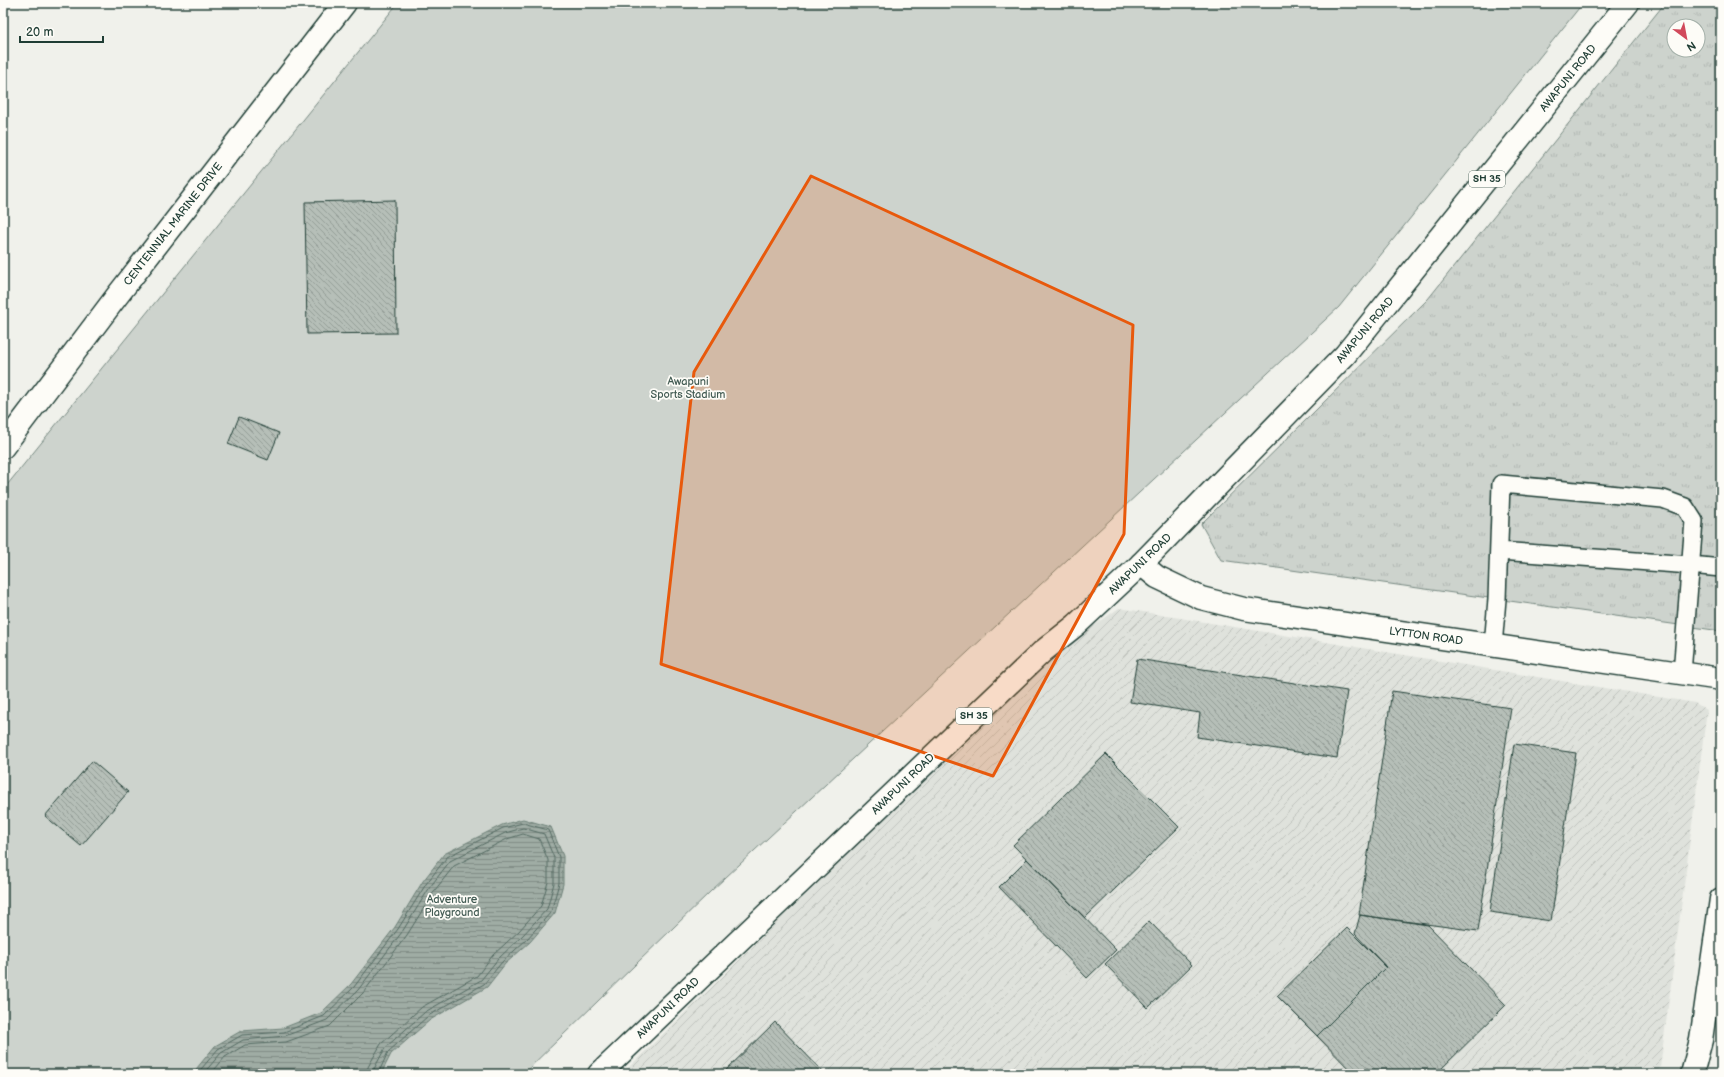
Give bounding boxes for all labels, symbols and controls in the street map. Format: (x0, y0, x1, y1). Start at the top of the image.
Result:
scale bar (20, 18, 103, 44)
north arrow (1666, 18, 1706, 58)
text: 20 m (26, 25, 53, 40)
text: N (1684, 38, 1698, 54)
street label: AWAPUNI ROAD (1537, 42, 1599, 114)
street label: CENTENNIAL MARINE DRIVE (121, 160, 225, 288)
road number: SH 35 (1469, 171, 1505, 187)
street label: AWAPUNI ROAD (1334, 294, 1396, 366)
park label: Awapuni Sports Stadium (651, 375, 725, 401)
street label: AWAPUNI ROAD (1106, 531, 1174, 597)
street label: LYTTON ROAD (1388, 624, 1464, 648)
road number: SH 35 (956, 708, 992, 724)
street label: AWAPUNI ROAD (869, 751, 937, 817)
park label: Adventure Playground (424, 893, 480, 919)
street label: AWAPUNI ROAD (634, 975, 702, 1041)

